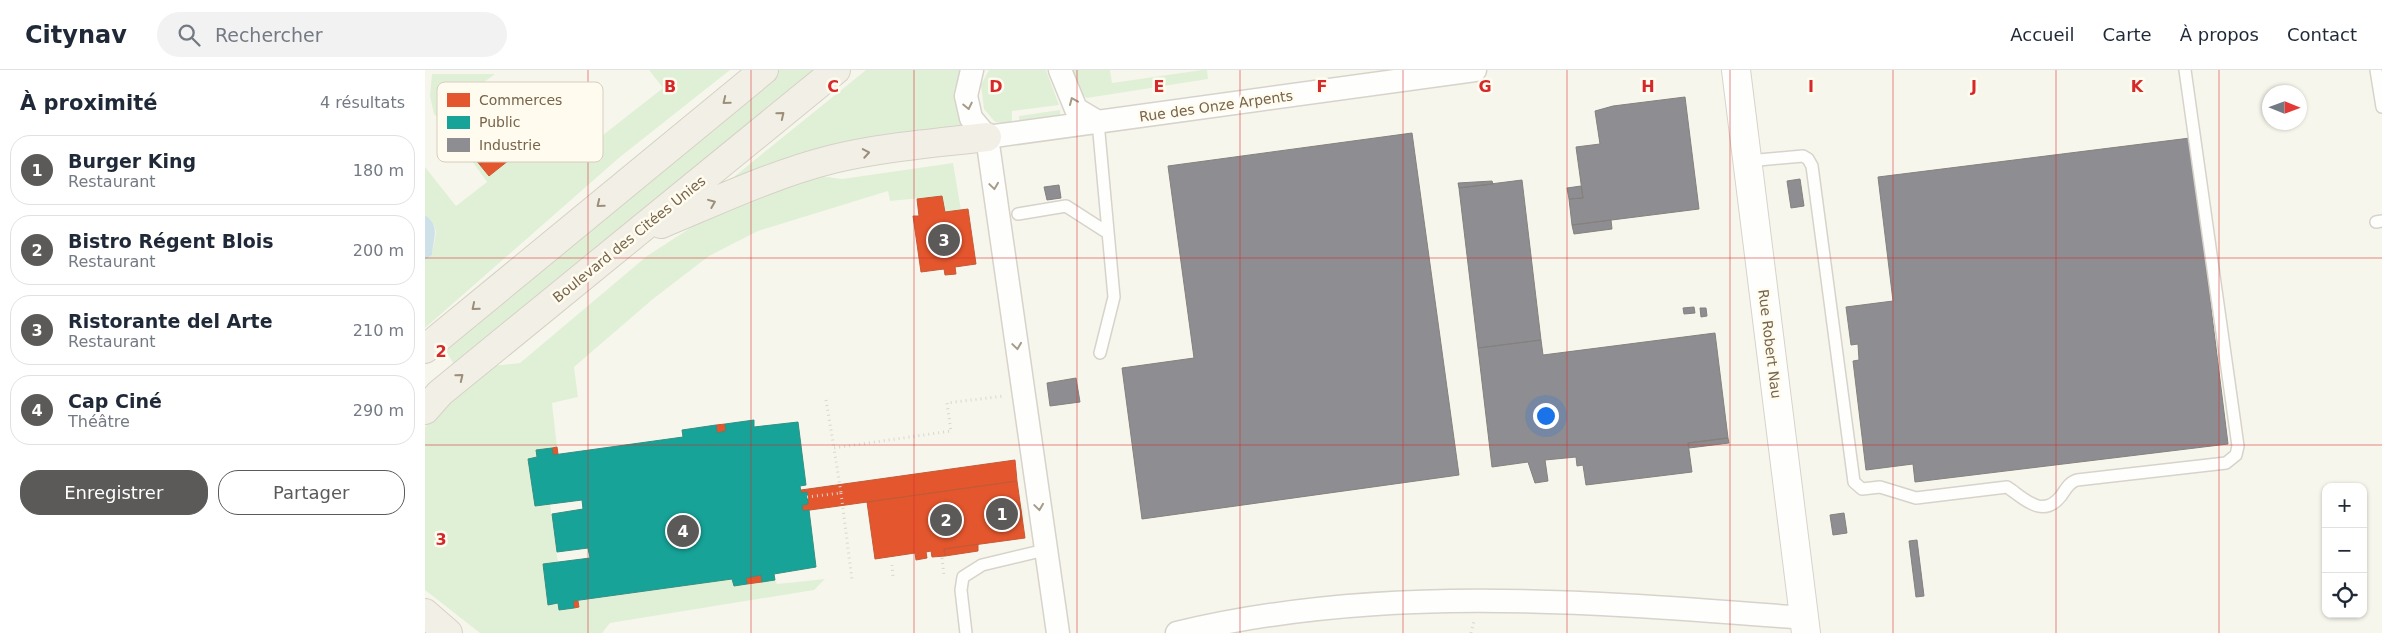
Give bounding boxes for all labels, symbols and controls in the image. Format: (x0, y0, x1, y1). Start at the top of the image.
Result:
search box (157, 12, 507, 57)
text: Citynav (25, 21, 127, 49)
icon: search (175, 21, 203, 49)
text: Rechercher (215, 24, 323, 46)
text: Accueil (2010, 24, 2075, 45)
text: Carte (2103, 24, 2152, 45)
text: À propos (2180, 24, 2259, 45)
text: Contact (2287, 24, 2357, 45)
text: B (664, 77, 676, 96)
text: C (827, 77, 839, 96)
text: D (989, 77, 1003, 96)
text: E (1154, 77, 1164, 96)
text: F (1317, 77, 1327, 96)
text: G (1478, 77, 1492, 96)
text: H (1641, 77, 1655, 96)
text: I (1808, 77, 1814, 96)
text: J (1970, 77, 1977, 96)
text: K (2131, 77, 2144, 96)
legend (437, 82, 603, 162)
north arrow (2262, 85, 2307, 130)
street label: Rue des Onze Arpents (1138, 87, 1294, 125)
text: À proximité (20, 91, 157, 115)
text: Commerces (479, 92, 562, 108)
text: 4 résultats (320, 93, 405, 112)
one-way arrow (723, 95, 732, 103)
one-way arrow (1068, 97, 1079, 106)
one-way arrow (962, 102, 973, 111)
one-way arrow (775, 112, 784, 121)
text: Public (479, 114, 520, 130)
text: Industrie (479, 137, 541, 153)
one-way arrow (862, 149, 870, 159)
text: Burger King (68, 150, 196, 172)
text: 1 (31, 161, 43, 180)
text: 180 m (353, 161, 404, 180)
text: Restaurant (68, 172, 156, 191)
street label: Boulevard des Citées Unies (550, 173, 708, 305)
one-way arrow (989, 181, 999, 190)
one-way arrow (597, 198, 606, 207)
one-way arrow (707, 198, 716, 209)
pin: 3 (928, 221, 960, 259)
text: Bistro Régent Blois (68, 230, 274, 252)
text: 2 (31, 241, 43, 260)
text: 200 m (353, 241, 404, 260)
text: Restaurant (68, 252, 156, 271)
street label: Rue Robert Nau (1755, 289, 1785, 399)
one-way arrow (472, 302, 481, 310)
text: Ristorante del Arte (68, 310, 273, 332)
text: 3 (31, 321, 43, 340)
text: 210 m (353, 321, 404, 340)
text: Restaurant (68, 332, 156, 351)
text: 2 (435, 342, 447, 361)
one-way arrow (1011, 343, 1022, 351)
one-way arrow (454, 374, 463, 382)
text: Cap Ciné (68, 390, 162, 412)
text: 4 (31, 401, 43, 420)
text: 290 m (353, 401, 404, 420)
your location (1533, 403, 1559, 429)
text: Théâtre (68, 412, 130, 431)
button: Enregistrer (20, 470, 208, 515)
button: Partager (218, 470, 405, 515)
map controls (2322, 483, 2367, 618)
button: + (2322, 483, 2367, 528)
pin: 1 (986, 495, 1018, 533)
pin: 2 (930, 501, 962, 539)
one-way arrow (1033, 504, 1044, 512)
pin: 4 (667, 512, 699, 550)
button: − (2322, 528, 2367, 573)
text: 3 (435, 530, 447, 549)
button: locate (2322, 573, 2367, 618)

